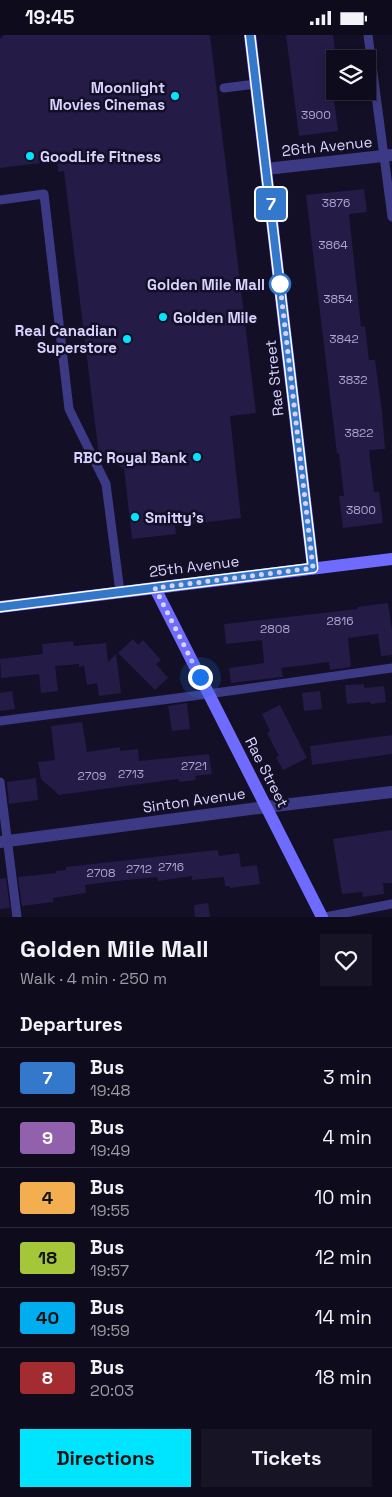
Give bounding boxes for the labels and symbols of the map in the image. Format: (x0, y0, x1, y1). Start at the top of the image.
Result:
place label: Moonlight Movies Cinemas (49, 78, 165, 114)
marker: Moonlight Movies Cinemas (169, 90, 181, 102)
house number: 3900 (301, 107, 331, 123)
street label: 26th Avenue (281, 132, 373, 160)
place label: GoodLife Fitness (40, 147, 161, 166)
marker: GoodLife Fitness (24, 150, 36, 162)
line badge: 7 (255, 188, 287, 220)
house number: 3876 (322, 195, 350, 211)
house number: 3864 (318, 237, 348, 253)
marker: Golden Mile Mall (269, 273, 291, 295)
place label: Golden Mile Mall (147, 275, 265, 294)
house number: 3854 (323, 291, 353, 307)
place label: Golden Mile (173, 308, 258, 327)
marker: Golden Mile (157, 311, 169, 323)
place label: Real Canadian Superstore (15, 321, 117, 357)
house number: 3842 (329, 331, 359, 347)
marker: Real Canadian Superstore (121, 333, 133, 345)
street label: Rae Street (261, 339, 287, 417)
house number: 3832 (338, 372, 368, 388)
house number: 3822 (344, 425, 374, 441)
place label: RBC Royal Bank (73, 448, 188, 467)
marker: RBC Royal Bank (191, 451, 203, 463)
house number: 3800 (346, 502, 376, 518)
place label: Smitty's (145, 508, 204, 527)
marker: Smitty's (129, 511, 141, 523)
street label: 25th Avenue (148, 551, 240, 581)
house number: 2816 (326, 613, 354, 629)
house number: 2808 (260, 621, 290, 637)
your location (188, 665, 213, 690)
street label: Rae Street (241, 734, 293, 810)
house number: 2721 (181, 758, 207, 774)
house number: 2713 (118, 766, 144, 782)
house number: 2709 (78, 768, 106, 784)
street label: Sinton Avenue (141, 783, 247, 817)
house number: 2716 (158, 859, 184, 875)
house number: 2712 (126, 861, 152, 877)
house number: 2708 (87, 865, 116, 881)

